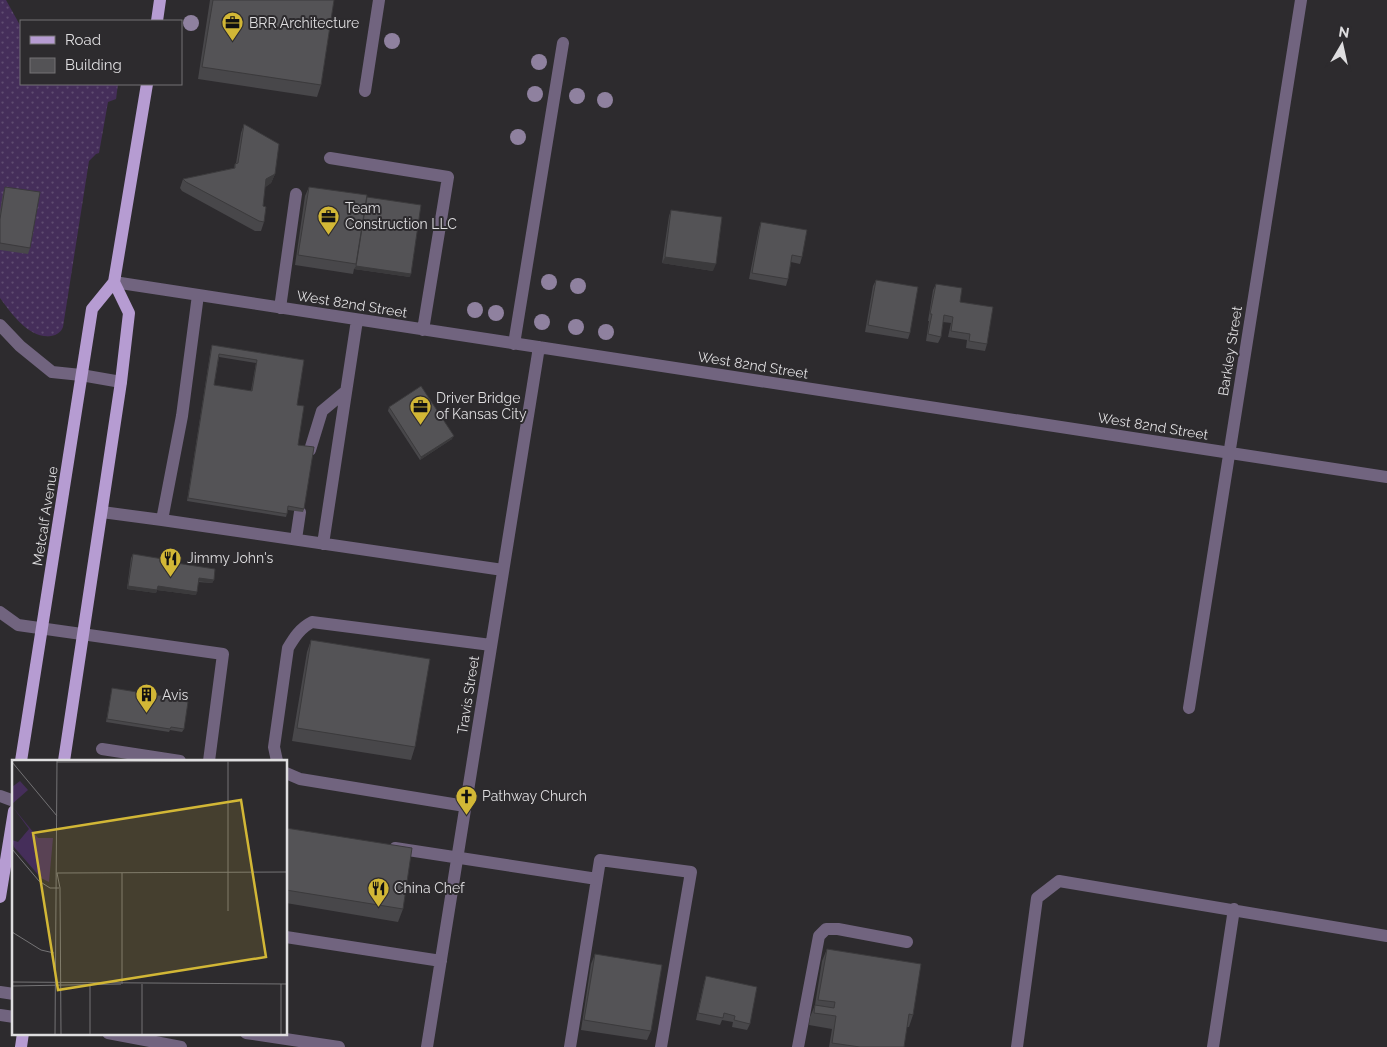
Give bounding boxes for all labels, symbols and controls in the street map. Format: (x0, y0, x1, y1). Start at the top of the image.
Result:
office icon: BRR Architecture (221, 11, 245, 42)
place label: BRR Architecture (249, 15, 359, 31)
legend (20, 20, 182, 85)
north arrow (1317, 20, 1367, 70)
text: N (1338, 23, 1351, 41)
text: Road (65, 31, 101, 49)
text: Building (65, 56, 122, 74)
place label: Team Construction LLC (345, 200, 457, 232)
office icon: Team Construction LLC (317, 204, 341, 235)
street label: West 82nd Street (296, 287, 409, 321)
street label: Barkley Street (1215, 305, 1245, 397)
street label: West 82nd Street (697, 348, 810, 382)
place label: Driver Bridge of Kansas City (436, 390, 527, 422)
office icon: Driver Bridge of Kansas City (408, 394, 432, 425)
street label: West 82nd Street (1097, 409, 1210, 443)
street label: Metcalf Avenue (29, 465, 61, 567)
restaurant icon: Jimmy John's (159, 546, 183, 577)
place label: Jimmy John's (187, 550, 274, 566)
street label: Travis Street (454, 654, 482, 735)
building icon: Avis (134, 683, 158, 714)
place label: Avis (162, 687, 189, 703)
inset map (12, 760, 288, 1034)
church icon: Pathway Church (454, 784, 478, 815)
place label: Pathway Church (482, 788, 587, 804)
restaurant icon: China Chef (366, 876, 390, 907)
place label: China Chef (394, 880, 466, 896)

